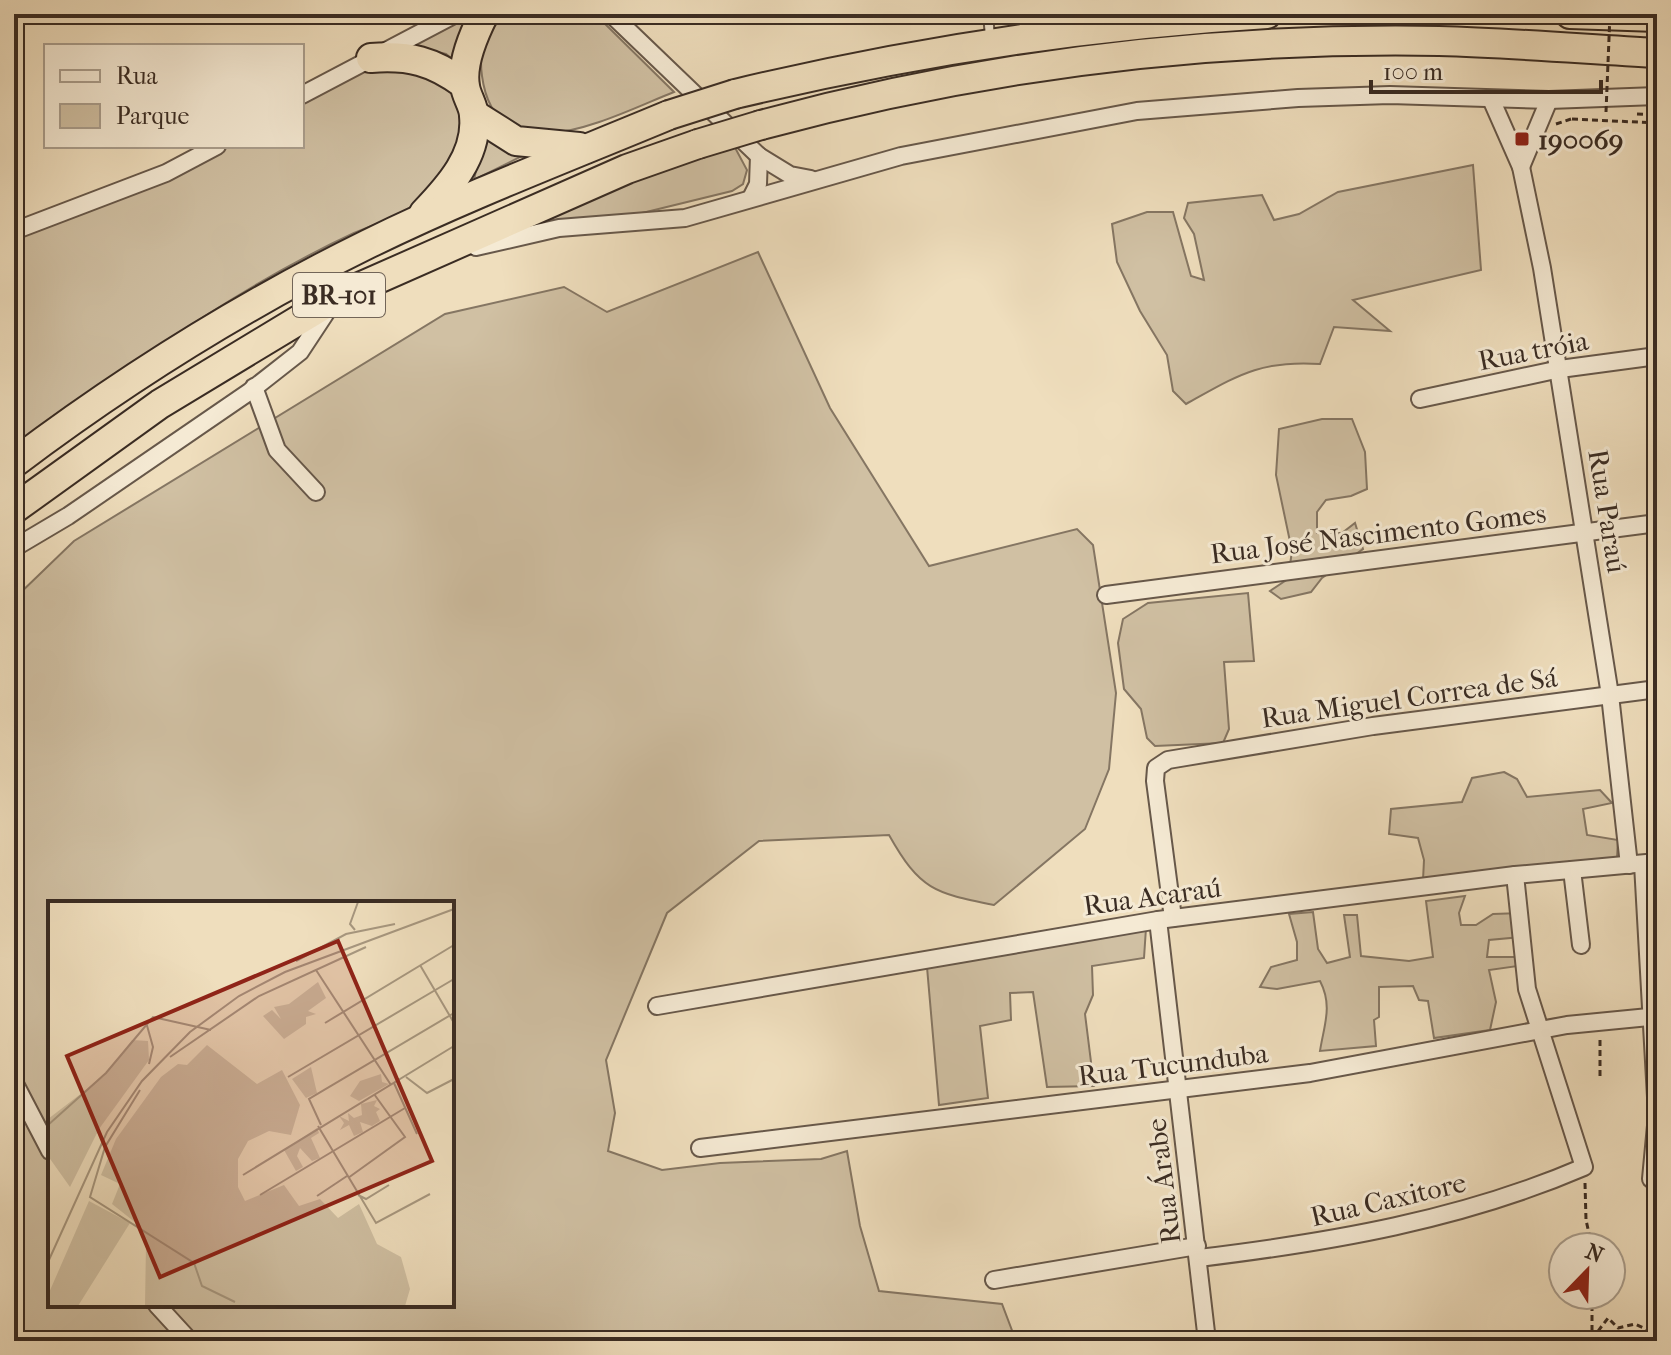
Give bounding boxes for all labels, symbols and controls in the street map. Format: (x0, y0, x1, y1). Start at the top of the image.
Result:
legend (44, 44, 304, 148)
scale bar (1371, 44, 1601, 94)
text: 100 m (1383, 58, 1443, 86)
text: Rua (116, 62, 159, 90)
text: Parque (116, 102, 189, 130)
place label: 190069 (1538, 123, 1623, 156)
marker: 190069 (1513, 130, 1531, 148)
road number: BR-101 (293, 273, 385, 317)
street label: Rua tróia (1475, 323, 1592, 377)
street label: Rua Paraú (1581, 447, 1634, 575)
street label: Rua José Nascimento Gomes (1208, 497, 1548, 570)
street label: Rua Miguel Correa de Sá (1259, 660, 1560, 735)
street label: Rua Acaraú (1081, 870, 1223, 922)
inset map (48, 901, 454, 1307)
street label: Rua Tucunduba (1076, 1036, 1271, 1093)
street label: Rua Árabe (1139, 1116, 1188, 1246)
street label: Rua Caxitore (1307, 1166, 1469, 1233)
north arrow (1547, 1231, 1627, 1311)
text: N (1582, 1238, 1607, 1269)

